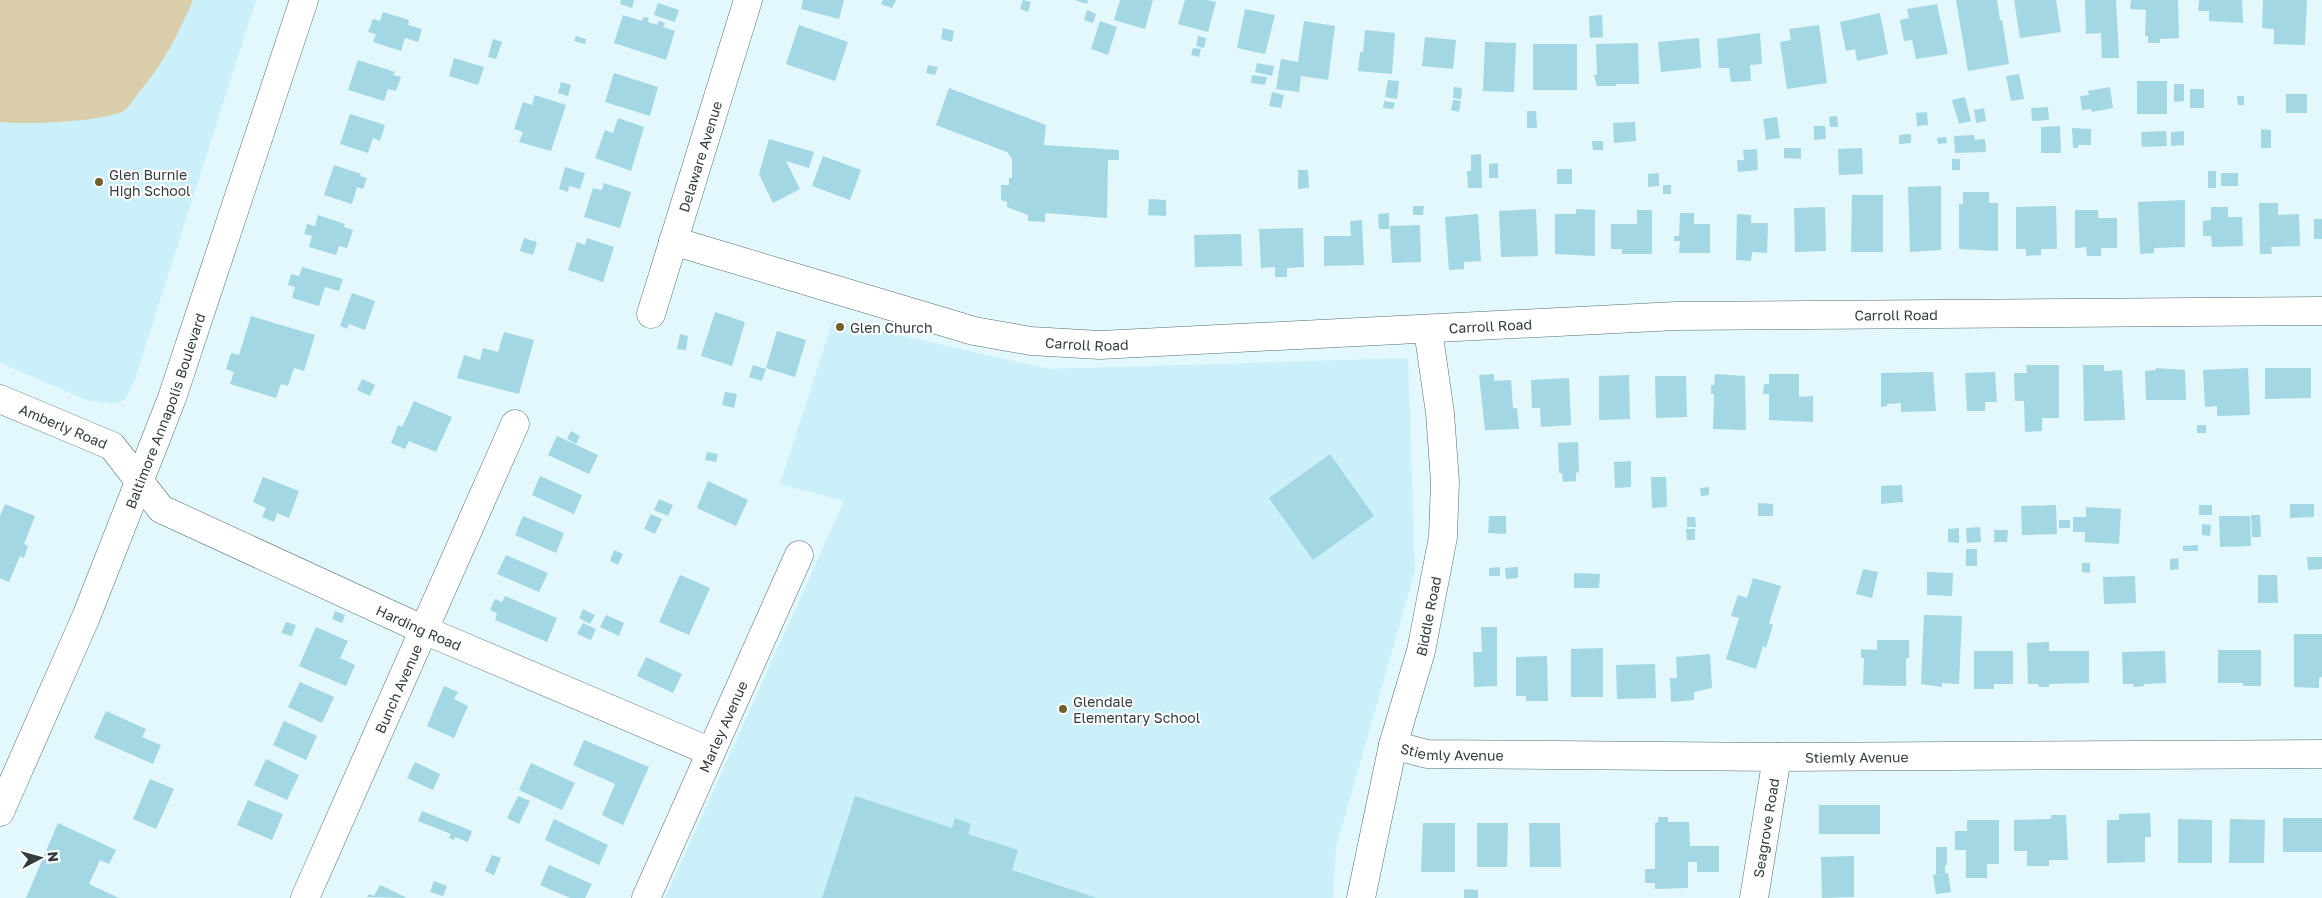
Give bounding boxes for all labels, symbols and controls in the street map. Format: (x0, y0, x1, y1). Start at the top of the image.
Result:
street label: Delaware Avenue (675, 99, 725, 214)
place label: Glen Burnie High School (109, 166, 191, 199)
marker: Glen Burnie High School (93, 176, 105, 188)
street label: Carroll Road (1854, 305, 1938, 323)
street label: Baltimore Annapolis Boulevard (121, 311, 208, 511)
street label: Carroll Road (1448, 315, 1532, 336)
place label: Glen Church (850, 319, 933, 336)
marker: Glen Church (834, 321, 846, 333)
street label: Carroll Road (1045, 333, 1129, 354)
street label: Amberly Road (17, 400, 110, 452)
street label: Biddle Road (1411, 575, 1444, 658)
street label: Harding Road (374, 601, 464, 653)
street label: Bunch Avenue (371, 641, 425, 736)
street label: Marley Avenue (695, 678, 750, 775)
place label: Glendale Elementary School (1073, 693, 1200, 726)
marker: Glendale Elementary School (1057, 703, 1069, 715)
street label: Stiemly Avenue (1399, 739, 1504, 763)
street label: Stiemly Avenue (1805, 748, 1909, 765)
street label: Seagrove Road (1749, 777, 1782, 879)
north arrow (15, 833, 65, 883)
text: N (44, 850, 62, 863)

